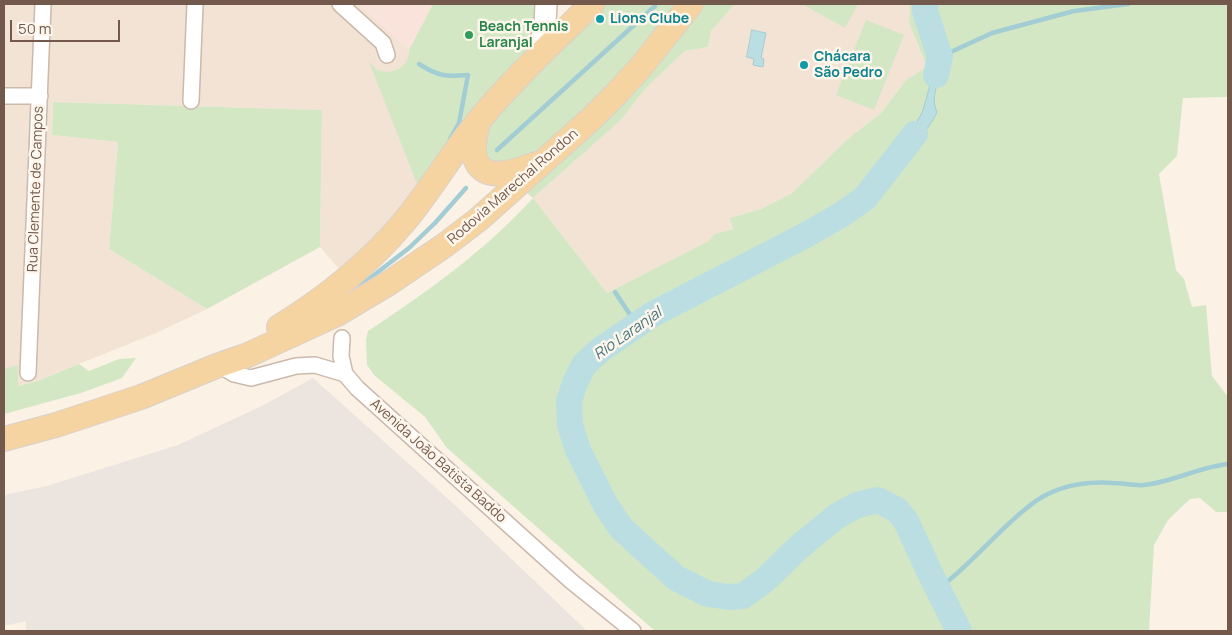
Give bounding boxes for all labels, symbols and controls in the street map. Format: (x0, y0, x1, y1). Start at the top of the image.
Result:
scale bar (12, 10, 122, 42)
place label: Lions Clube (610, 11, 689, 27)
marker: Lions Clube (594, 13, 606, 25)
text: 50 m (18, 18, 52, 39)
place label: Beach Tennis Laranjal (479, 19, 568, 52)
marker: Beach Tennis Laranjal (463, 29, 475, 41)
place label: Chácara São Pedro (814, 49, 883, 82)
marker: Chácara São Pedro (798, 59, 810, 71)
street label: Rua Clemente de Campos (25, 106, 47, 272)
street label: Rodovia Marechal Rondon (444, 126, 582, 248)
water label: Rio Laranjal (591, 304, 665, 364)
street label: Avenida João Batista Baddo (367, 395, 509, 527)

